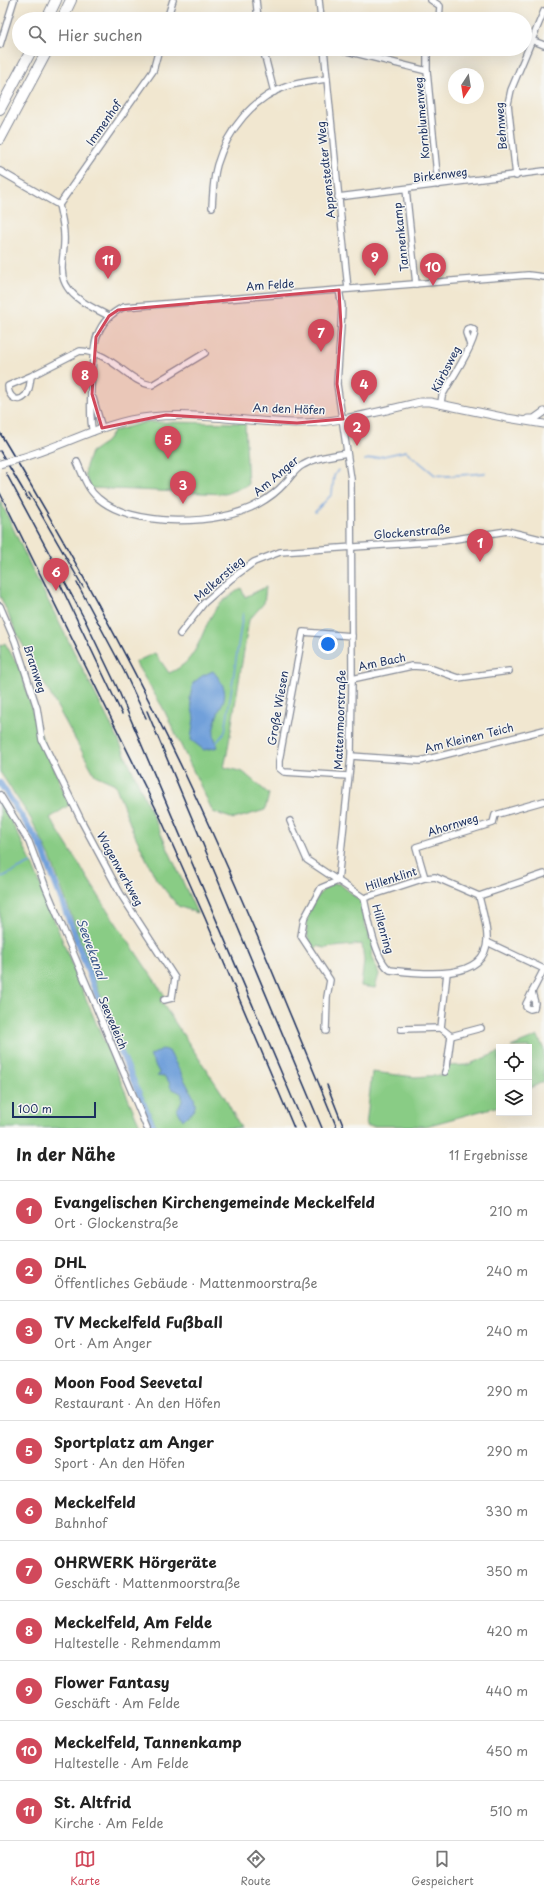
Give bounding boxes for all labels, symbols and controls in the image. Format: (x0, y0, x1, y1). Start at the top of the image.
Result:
search box (12, 12, 532, 56)
icon: search (26, 23, 48, 45)
text: Hier suchen (58, 23, 143, 46)
north arrow (448, 68, 484, 104)
street label: Kornblumenweg (409, 76, 434, 160)
street label: Immenhof (82, 96, 126, 149)
street label: Behnweg (490, 102, 511, 150)
street label: Appenstedter Weg (312, 121, 339, 220)
street label: Birkenweg (411, 163, 468, 186)
street label: Tannenkamp (388, 201, 413, 272)
pin: 9 (362, 243, 388, 276)
pin: 11 (95, 246, 121, 279)
pin: 10 (420, 253, 446, 286)
street label: Am Felde (245, 274, 295, 295)
pin: 7 (308, 319, 334, 352)
street label: Kürbsweg (427, 342, 465, 395)
pin: 8 (72, 361, 98, 394)
pin: 4 (351, 370, 377, 403)
street label: An den Höfen (252, 399, 326, 418)
pin: 2 (344, 413, 370, 446)
pin: 5 (155, 426, 181, 459)
street label: Am Anger (249, 451, 303, 500)
pin: 3 (170, 471, 196, 504)
street label: Glockenstraße (373, 520, 451, 543)
pin: 1 (467, 529, 493, 562)
street label: Melkerstieg (190, 552, 248, 605)
pin: 6 (43, 558, 69, 591)
your location (318, 634, 338, 654)
street label: Bramweg (20, 643, 51, 695)
street label: Am Bach (357, 648, 407, 675)
street label: Große Wiesen (263, 669, 292, 747)
street label: Mattenmoorstraße (329, 670, 350, 770)
street label: Am Kleinen Teich (423, 718, 515, 757)
street label: Ahornweg (425, 809, 480, 840)
street label: Wagenwerkweg (93, 828, 148, 909)
street label: Hillenklint (363, 862, 419, 895)
street label: Hillenring (368, 902, 399, 956)
water label: Seevekanal (73, 916, 112, 983)
street label: Seevedeich (95, 994, 132, 1052)
map controls (496, 1044, 532, 1116)
button: locate (496, 1044, 532, 1080)
button: layers (496, 1080, 532, 1116)
scale bar (12, 1100, 96, 1119)
text: 100 m (18, 1100, 52, 1117)
text: In der Nähe (16, 1141, 115, 1167)
text: 11 Ergebnisse (449, 1145, 528, 1164)
text: Evangelischen Kirchengemeinde Meckelfeld (54, 1190, 375, 1213)
text: 1 (26, 1201, 32, 1220)
text: 210 m (489, 1201, 528, 1220)
text: Ort · Glockenstraße (54, 1213, 178, 1232)
text: DHL (54, 1250, 87, 1273)
text: 2 (24, 1261, 34, 1280)
text: 240 m (486, 1261, 528, 1280)
text: Öffentliches Gebäude · Mattenmoorstraße (54, 1273, 317, 1292)
text: TV Meckelfeld Fußball (54, 1310, 222, 1333)
text: 3 (25, 1321, 33, 1340)
text: 240 m (486, 1321, 528, 1340)
text: Ort · Am Anger (54, 1333, 152, 1352)
text: Moon Food Seevetal (54, 1370, 203, 1393)
text: 4 (25, 1381, 33, 1400)
text: 290 m (487, 1381, 528, 1400)
text: Restaurant · An den Höfen (54, 1393, 221, 1412)
text: Sportplatz am Anger (54, 1430, 214, 1453)
text: 5 (25, 1441, 33, 1460)
text: 290 m (487, 1441, 528, 1460)
text: Sport · An den Höfen (54, 1453, 185, 1472)
text: Meckelfeld (54, 1490, 136, 1513)
text: 6 (24, 1501, 34, 1520)
text: 330 m (485, 1501, 528, 1520)
text: Bahnhof (54, 1513, 107, 1532)
text: OHRWERK Hörgeräte (54, 1550, 217, 1573)
text: 7 (25, 1561, 33, 1580)
text: 350 m (486, 1561, 528, 1580)
text: Geschäft · Mattenmoorstraße (54, 1573, 240, 1592)
text: Meckelfeld, Am Felde (54, 1610, 212, 1633)
text: 8 (25, 1621, 33, 1640)
text: 420 m (486, 1621, 528, 1640)
text: Haltestelle · Rehmendamm (54, 1633, 221, 1652)
text: Flower Fantasy (54, 1670, 170, 1693)
text: 9 (25, 1681, 33, 1700)
text: 440 m (485, 1681, 528, 1700)
text: Geschäft · Am Felde (54, 1693, 180, 1712)
text: Meckelfeld, Tannenkamp (54, 1730, 242, 1753)
text: 10 (21, 1741, 37, 1760)
text: 450 m (486, 1741, 528, 1760)
text: Haltestelle · Am Felde (54, 1753, 189, 1772)
text: St. Altfrid (54, 1790, 131, 1813)
text: 11 (23, 1801, 35, 1820)
text: 510 m (489, 1801, 528, 1820)
text: Kirche · Am Felde (54, 1813, 164, 1832)
tab: Karte (70, 1848, 100, 1889)
tab: Route (241, 1848, 271, 1889)
tab: Gespeichert (411, 1848, 474, 1889)

